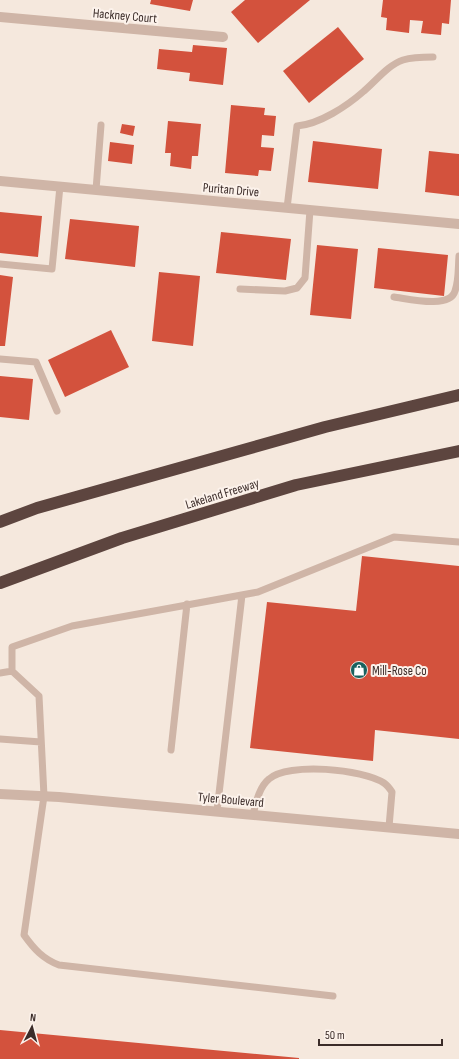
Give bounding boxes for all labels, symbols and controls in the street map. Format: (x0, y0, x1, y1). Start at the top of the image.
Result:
street label: Hackney Court (92, 5, 158, 27)
street label: Puritan Drive (202, 180, 260, 200)
street label: Lakeland Freeway (184, 475, 261, 513)
shop icon: Mill-Rose Co (349, 660, 369, 680)
place label: Mill-Rose Co (372, 663, 427, 679)
street label: Tyler Boulevard (197, 789, 265, 811)
north arrow (12, 1007, 52, 1047)
text: N (29, 1011, 37, 1024)
scale bar (319, 1021, 442, 1047)
text: 50 m (325, 1028, 345, 1043)

